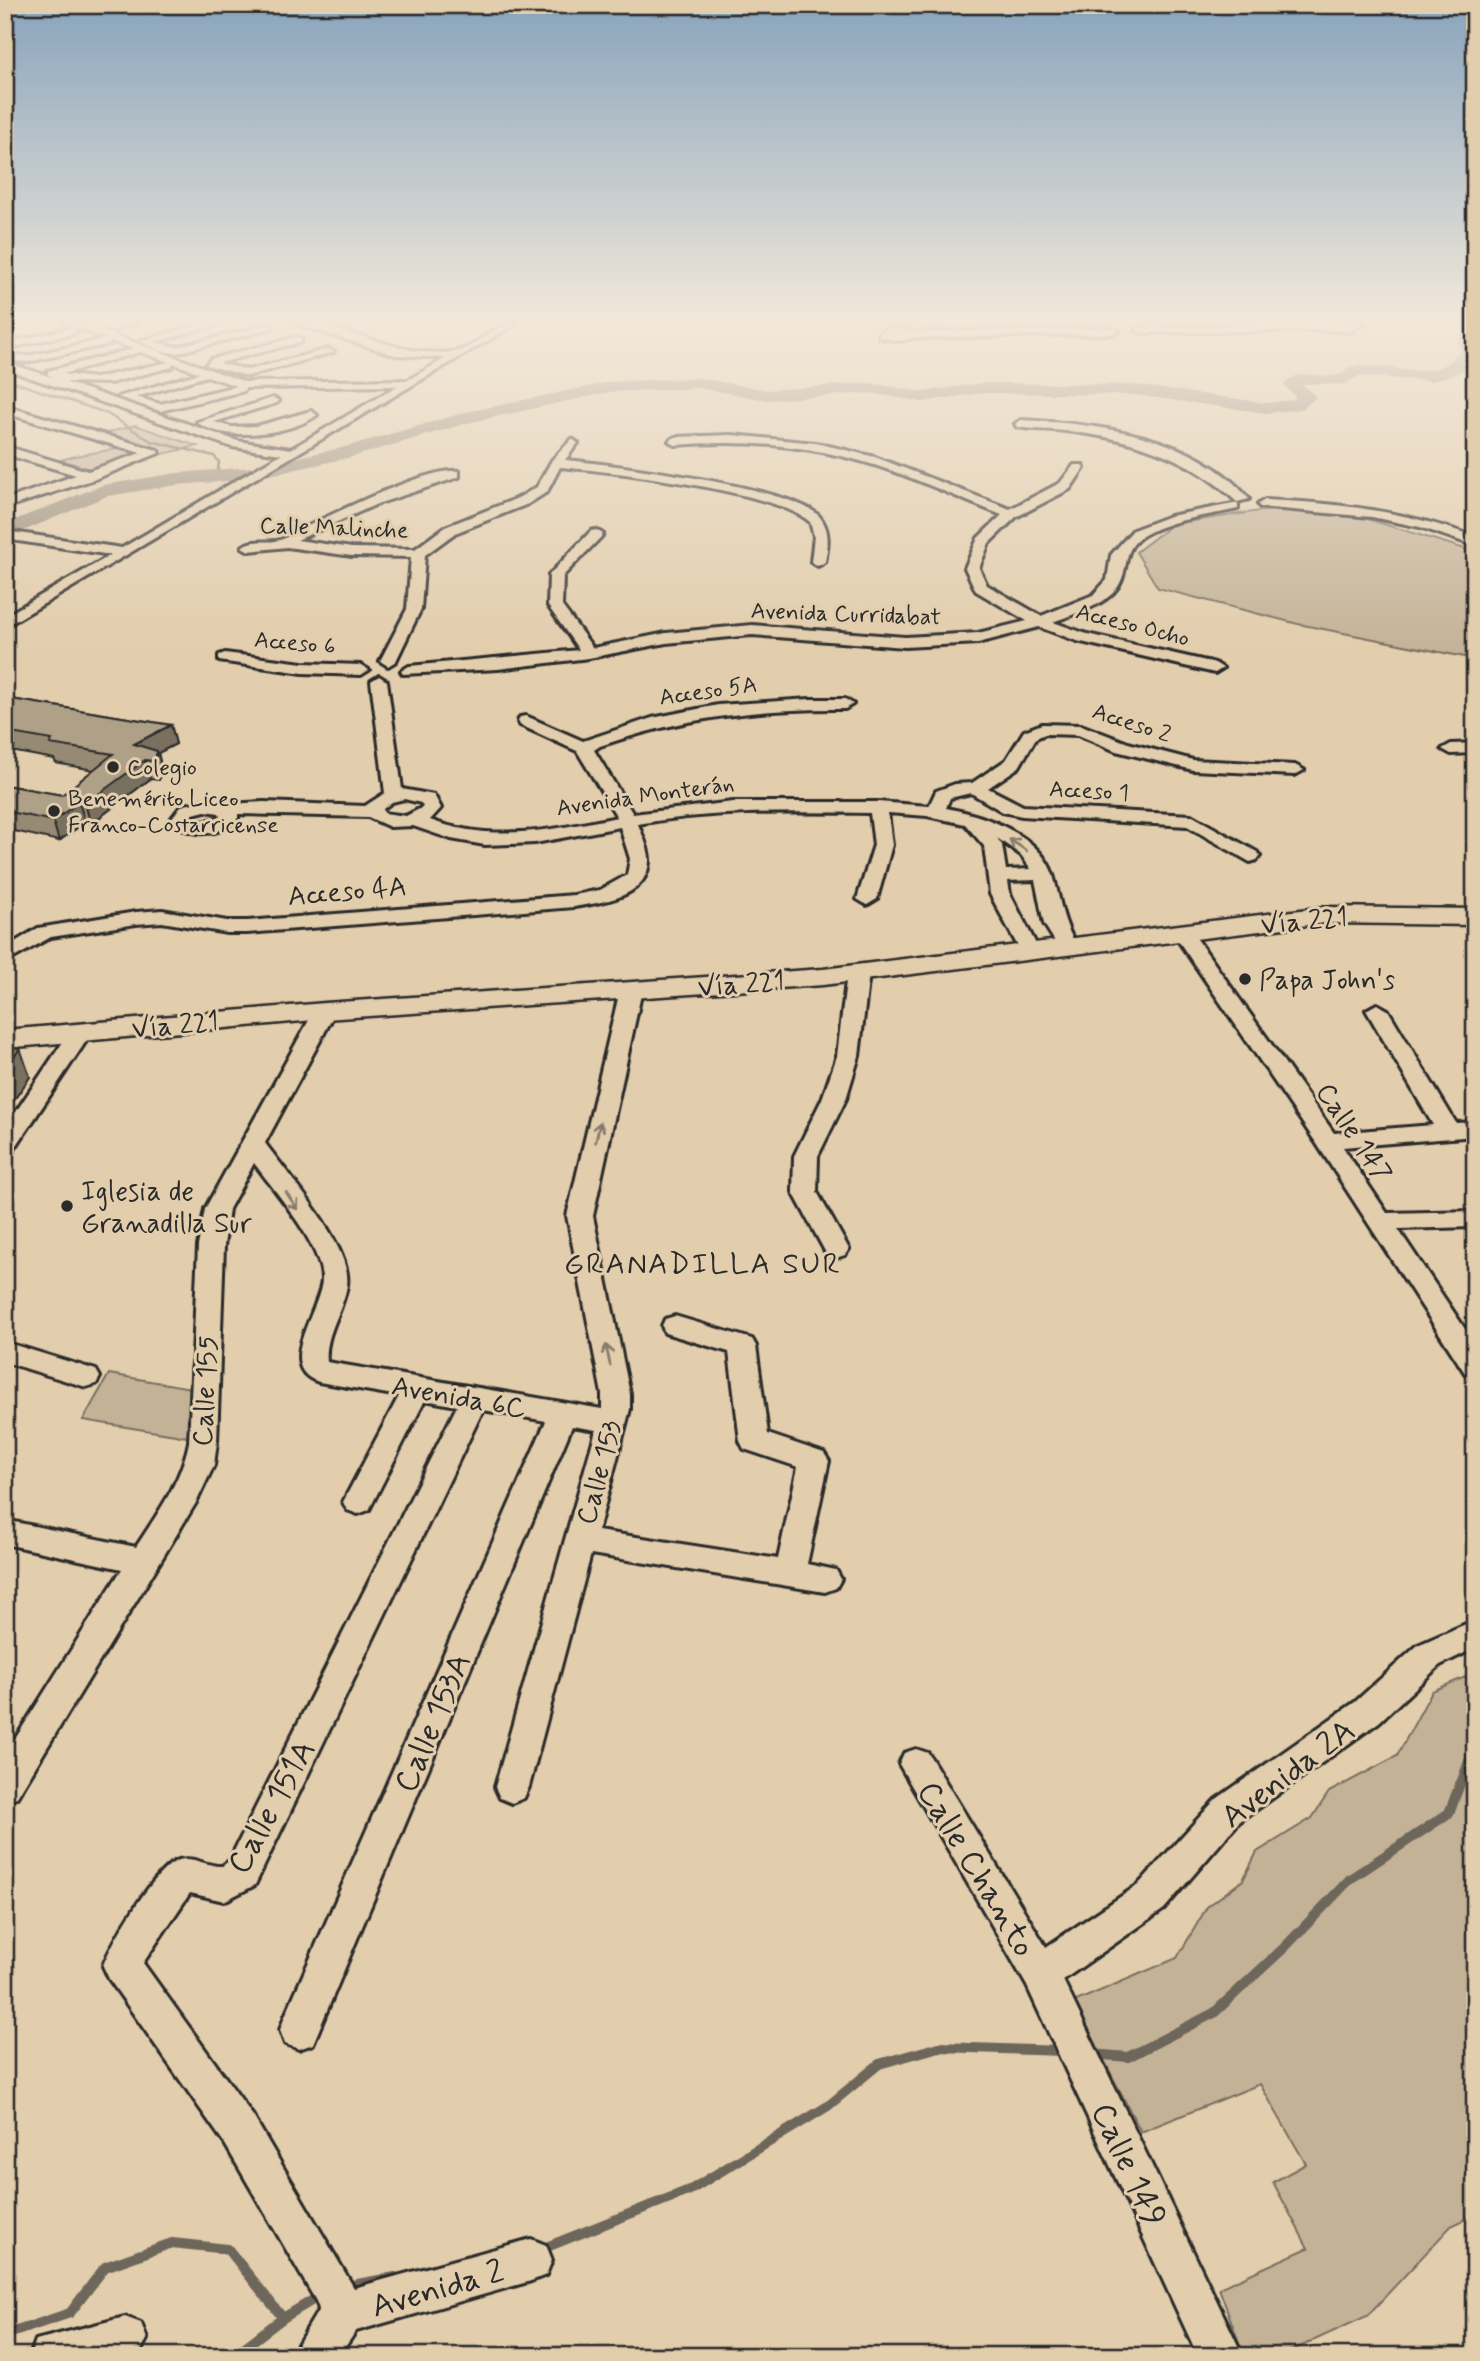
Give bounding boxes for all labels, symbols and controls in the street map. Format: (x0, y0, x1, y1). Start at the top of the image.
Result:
street label: Calle Malinche (259, 511, 409, 547)
street label: Avenida Curridabat (750, 597, 942, 633)
street label: Acceso Ocho (1073, 597, 1192, 655)
street label: Acceso 6 (253, 626, 337, 662)
street label: Acceso 5A (657, 670, 759, 714)
street label: Acceso 2 (1088, 697, 1174, 751)
place label: Colegio (127, 754, 197, 786)
marker: Colegio (105, 759, 121, 775)
street label: Avenida Monterán (555, 770, 736, 824)
street label: Acceso 1 (1048, 775, 1130, 809)
place label: Benemérito Liceo Franco-Costarricense (68, 785, 279, 841)
marker: Benemérito Liceo Franco-Costarricense (46, 803, 62, 819)
one-way arrow (1009, 838, 1029, 852)
street label: Acceso 4A (286, 869, 408, 916)
street label: Vía 221 (1259, 900, 1349, 945)
place label: Papa John's (1259, 963, 1395, 1000)
street label: Vía 221 (696, 964, 786, 1007)
marker: Papa John's (1237, 971, 1253, 987)
street label: Vía 221 (130, 1004, 220, 1049)
street label: Calle 147 (1306, 1076, 1400, 1191)
one-way arrow (592, 1121, 606, 1144)
place label: Iglesia de Granadilla Sur (81, 1174, 252, 1243)
one-way arrow (285, 1191, 299, 1210)
marker: Iglesia de Granadilla Sur (59, 1198, 75, 1214)
district label: GRANADILLA SUR (564, 1245, 842, 1284)
street label: Calle 155 (185, 1335, 228, 1447)
one-way arrow (600, 1344, 614, 1367)
street label: Avenida 6C (388, 1368, 529, 1428)
street label: Calle 153 (569, 1416, 632, 1529)
street label: Calle 153A (385, 1647, 483, 1800)
street label: Avenida 2A (1213, 1709, 1365, 1839)
street label: Calle 151A (218, 1733, 327, 1882)
street label: Calle Chanto (906, 1774, 1045, 1966)
street label: Calle 149 (1079, 2096, 1175, 2234)
street label: Avenida 2 (366, 2250, 509, 2330)

